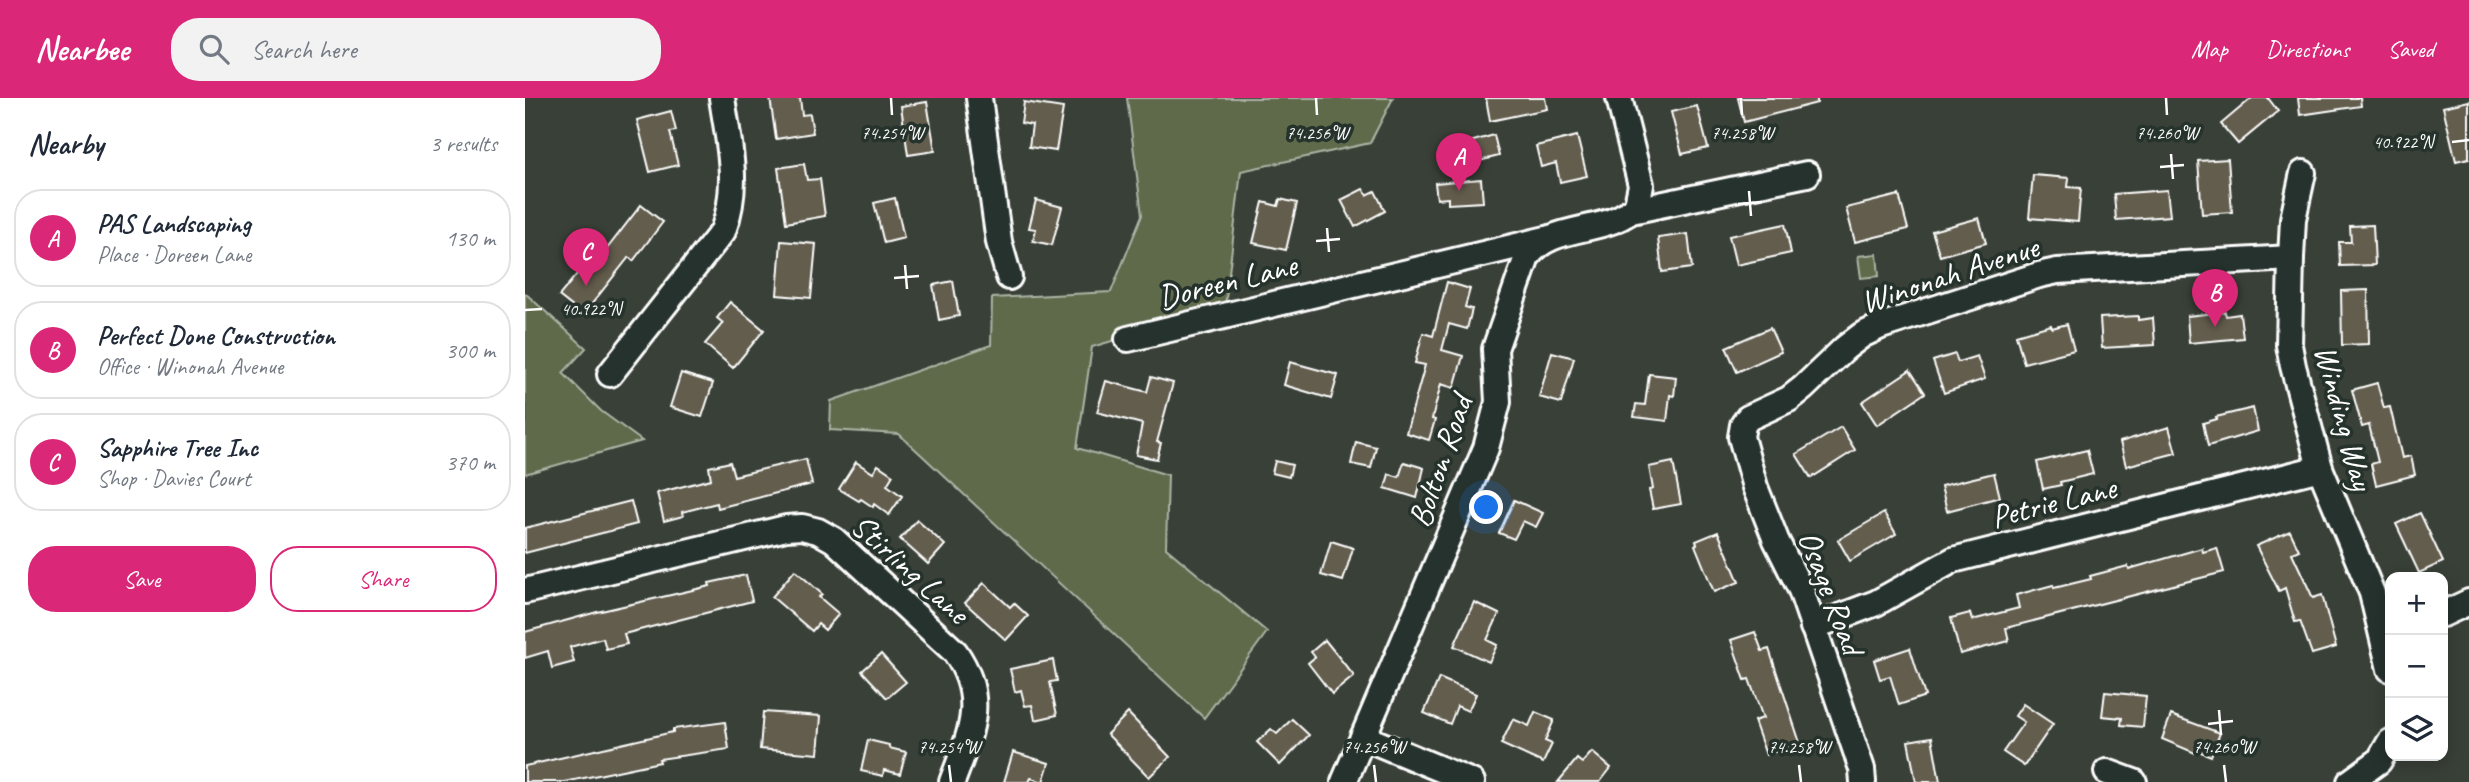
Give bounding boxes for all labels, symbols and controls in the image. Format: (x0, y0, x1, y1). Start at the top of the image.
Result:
search box (171, 18, 661, 81)
text: Nearbee (35, 28, 129, 70)
icon: search (195, 30, 233, 68)
text: Search here (251, 33, 357, 66)
text: Map (2191, 34, 2228, 64)
text: Directions (2266, 34, 2349, 64)
text: Saved (2387, 34, 2434, 64)
text: 74.254°W (861, 122, 926, 144)
text: 74.256°W (1286, 122, 1351, 144)
text: 74.258°W (1711, 122, 1776, 144)
text: 74.260°W (2136, 122, 2201, 144)
text: Nearby (28, 125, 104, 163)
text: 3 results (430, 129, 497, 158)
text: 40.922°N (2373, 131, 2436, 153)
pin: A (1436, 133, 1482, 191)
text: PAS Landscaping (97, 207, 251, 240)
text: A (47, 224, 59, 253)
text: 130 m (446, 224, 495, 253)
street label: Winonah Avenue (1855, 225, 2046, 322)
pin: C (563, 228, 609, 286)
text: Place · Doreen Lane (97, 240, 251, 269)
street label: Doreen Lane (1154, 243, 1303, 318)
pin: B (2192, 269, 2238, 327)
text: 40.922°N (561, 298, 624, 320)
text: Perfect Done Construction (97, 319, 335, 352)
text: B (47, 336, 59, 365)
text: 300 m (446, 336, 495, 365)
street label: Winding Way (2305, 340, 2384, 497)
text: Office · Winonah Avenue (97, 352, 283, 381)
street label: Bolton Road (1398, 385, 1484, 533)
text: Sapphire Tree Inc (97, 431, 258, 464)
text: C (48, 448, 58, 477)
text: 370 m (446, 448, 495, 477)
text: Shop · Davies Court (97, 464, 251, 493)
street label: Petrie Lane (1986, 466, 2122, 538)
your location (1469, 490, 1503, 524)
street label: Stirling Lane (842, 505, 980, 634)
street label: Osage Road (1788, 525, 1876, 665)
button: Save (28, 546, 256, 612)
button: Share (270, 546, 497, 612)
map controls (2385, 572, 2448, 761)
button: + (2385, 572, 2448, 635)
button: − (2385, 635, 2448, 698)
button: layers (2385, 698, 2448, 761)
text: 74.254°W (918, 736, 983, 758)
text: 74.256°W (1343, 736, 1408, 758)
text: 74.258°W (1768, 736, 1833, 758)
text: 74.260°W (2193, 736, 2258, 758)

